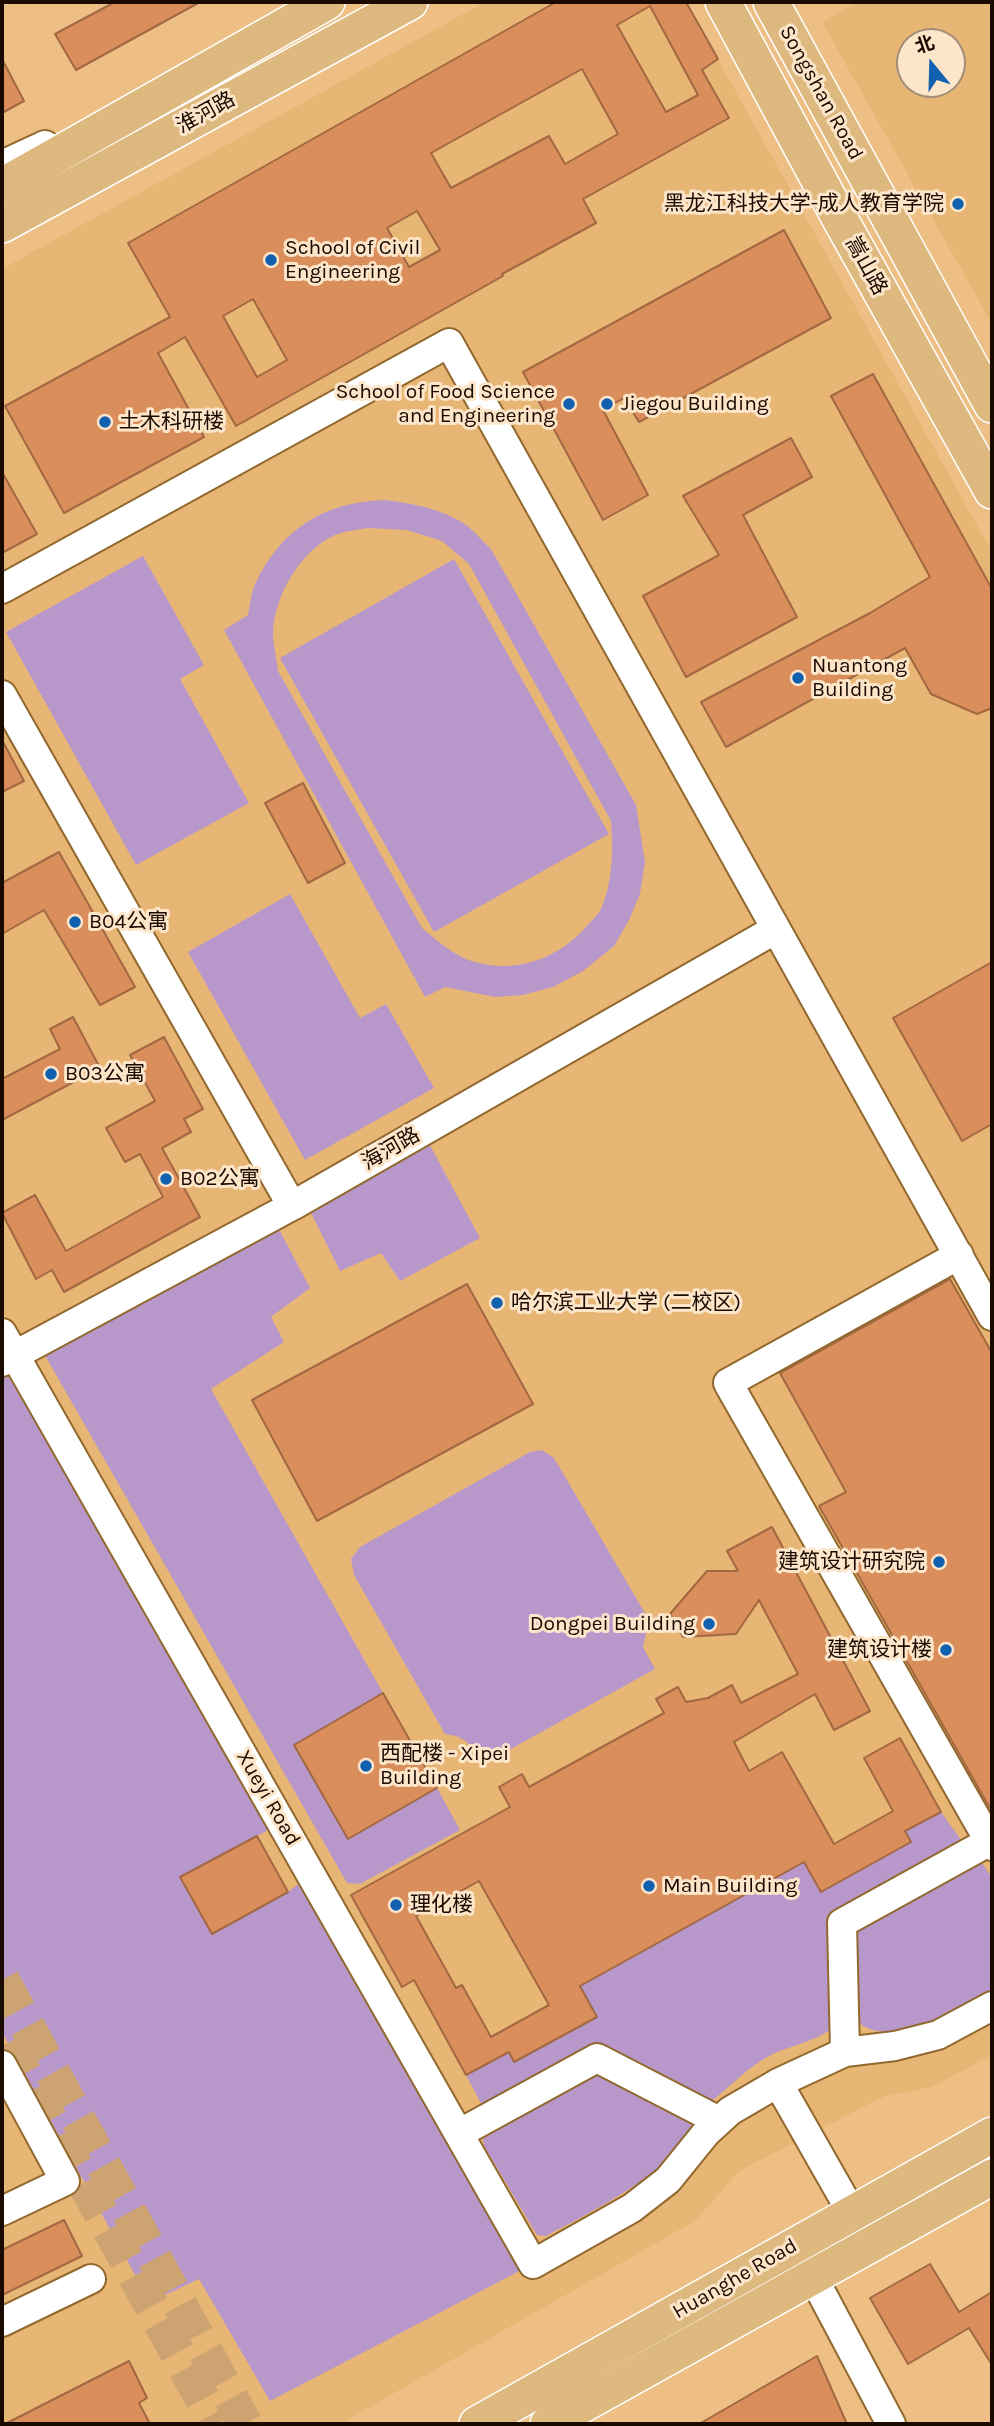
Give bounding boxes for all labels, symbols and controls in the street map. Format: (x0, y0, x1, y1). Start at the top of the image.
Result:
street label: Songshan Road (774, 21, 868, 165)
north arrow (896, 28, 966, 98)
text: 北 (912, 32, 937, 59)
street label: 淮河路 (172, 87, 240, 139)
place label: 黑龙江科技大学-成人教育学院 (664, 191, 944, 217)
marker: 黑龙江科技大学-成人教育学院 (950, 196, 966, 212)
street label: 嵩山路 (840, 232, 892, 300)
place label: School of Civil Engineering (285, 235, 421, 285)
marker: School of Civil Engineering (263, 252, 279, 268)
place label: School of Food Science and Engineering (336, 379, 555, 429)
place label: Jiegou Building (621, 391, 769, 417)
marker: School of Food Science and Engineering (561, 396, 577, 412)
marker: Jiegou Building (599, 396, 615, 412)
place label: 土木科研楼 (119, 409, 224, 435)
marker: 土木科研楼 (97, 414, 113, 430)
place label: Nuantong Building (812, 653, 907, 703)
marker: Nuantong Building (790, 670, 806, 686)
place label: B04公寓 (89, 909, 168, 935)
marker: B04公寓 (67, 914, 83, 930)
place label: B03公寓 (65, 1061, 145, 1087)
marker: B03公寓 (43, 1066, 59, 1082)
street label: 海河路 (357, 1122, 425, 1176)
place label: B02公寓 (180, 1166, 260, 1192)
marker: B02公寓 (158, 1171, 174, 1187)
place label: 哈尔滨工业大学 (二校区) (511, 1290, 741, 1316)
marker: 哈尔滨工业大学 (二校区) (489, 1295, 505, 1311)
place label: 建筑设计研究院 (778, 1549, 925, 1575)
marker: 建筑设计研究院 (931, 1554, 947, 1570)
place label: Dongpei Building (530, 1611, 695, 1637)
marker: Dongpei Building (701, 1616, 717, 1632)
place label: 建筑设计楼 (827, 1637, 932, 1663)
marker: 建筑设计楼 (938, 1642, 954, 1658)
place label: 西配楼 - Xipei Building (380, 1741, 509, 1791)
street label: Xueyi Road (231, 1746, 305, 1850)
marker: 西配楼 - Xipei Building (358, 1758, 374, 1774)
place label: Main Building (663, 1873, 797, 1899)
marker: Main Building (641, 1878, 657, 1894)
place label: 理化楼 (410, 1892, 473, 1918)
marker: 理化楼 (388, 1897, 404, 1913)
street label: Huanghe Road (668, 2233, 802, 2325)

